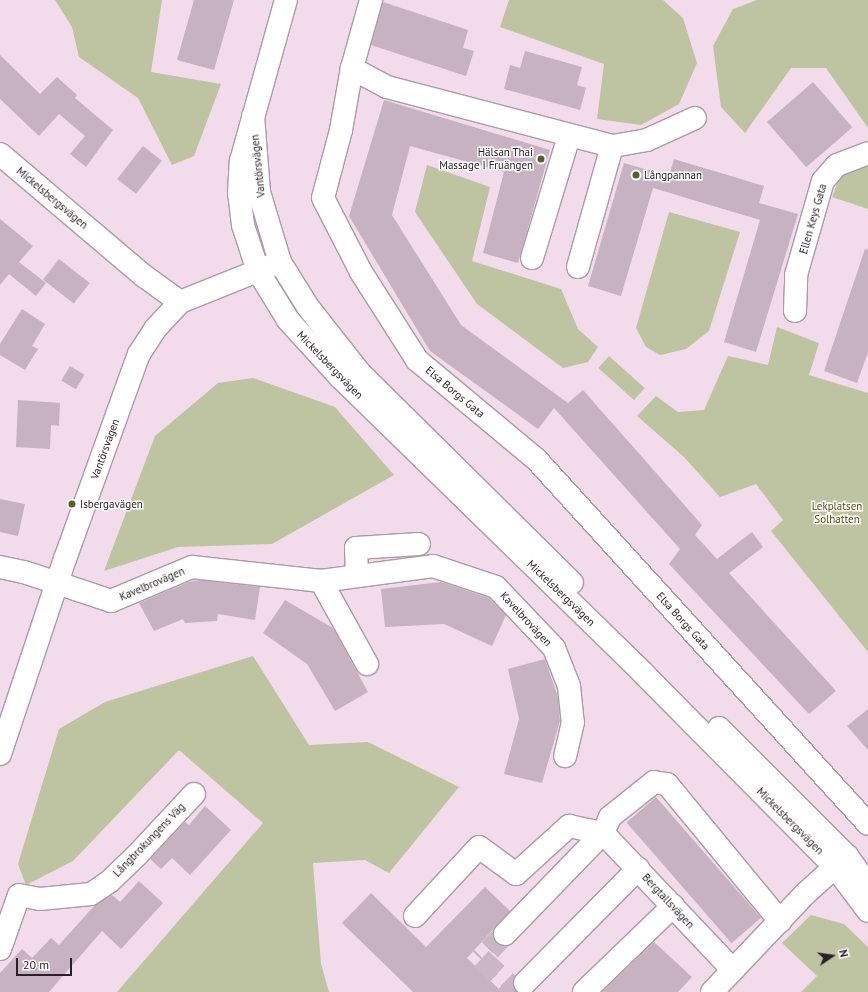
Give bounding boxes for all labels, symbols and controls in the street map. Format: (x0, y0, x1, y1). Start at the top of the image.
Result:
street label: Vantörsvägen (248, 134, 268, 198)
place label: Hälsan Thai Massage I Fruängen (439, 146, 533, 172)
marker: Hälsan Thai Massage I Fruängen (536, 154, 546, 164)
street label: Mickelsbergsvägen (14, 164, 90, 232)
place label: Långpannan (644, 168, 702, 182)
marker: Långpannan (631, 170, 641, 180)
street label: Ellen Keys Gata (797, 182, 829, 256)
street label: Mickelsbergsvägen (294, 328, 366, 402)
street label: Elsa Borgs Gata (423, 363, 487, 421)
street label: Vantörsvägen (88, 417, 122, 481)
place label: Isbergavägen (80, 497, 143, 511)
marker: Isbergavägen (67, 499, 77, 509)
park label: Lekplatsen Solhatten (812, 500, 862, 526)
street label: Mickelsbergsvägen (524, 557, 598, 629)
street label: Kavelbrovägen (117, 564, 187, 604)
street label: Kavelbrovägen (497, 589, 555, 649)
street label: Elsa Borgs Gata (654, 589, 712, 653)
street label: Mickelsbergsvägen (754, 785, 826, 857)
street label: Långbrokungens Väg (110, 800, 188, 880)
street label: Bergtallsvägen (639, 871, 697, 931)
north arrow (812, 936, 852, 976)
text: N (836, 948, 851, 958)
scale bar (18, 950, 74, 976)
text: 20 m (23, 957, 49, 972)

